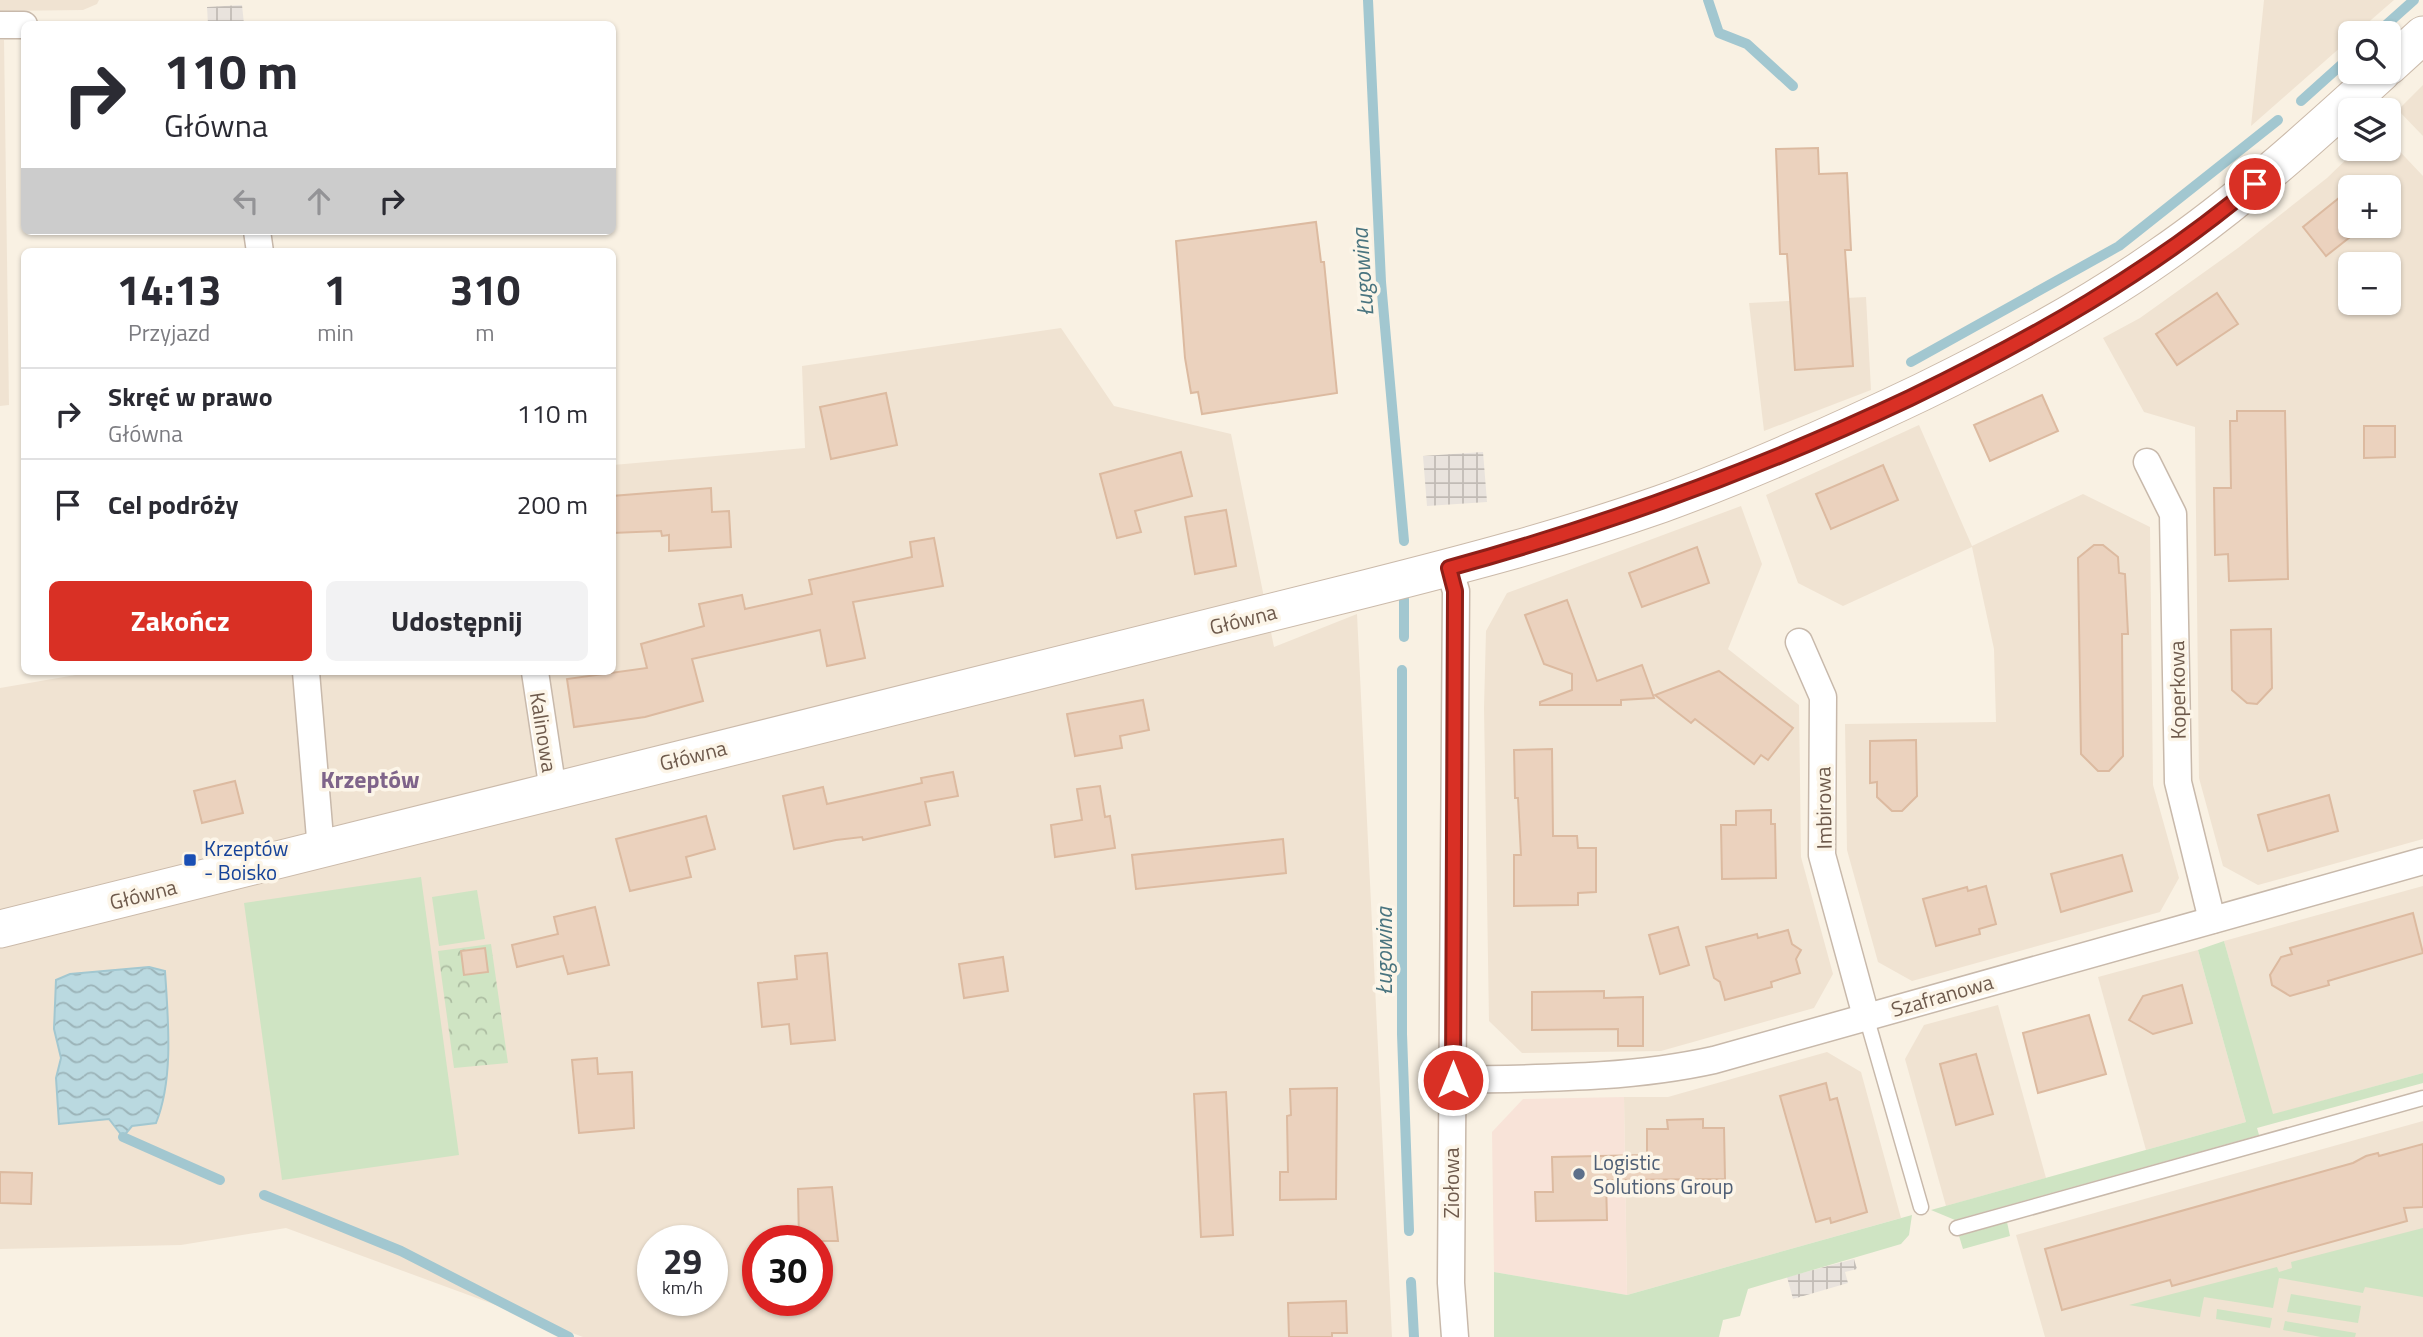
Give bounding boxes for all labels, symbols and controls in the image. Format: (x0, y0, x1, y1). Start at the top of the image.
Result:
map controls (2338, 21, 2401, 315)
button: search (2338, 21, 2401, 84)
text: 110 m (164, 33, 298, 108)
icon: right (49, 49, 140, 140)
button: layers (2338, 98, 2401, 161)
text: Główna (164, 101, 268, 149)
pin (2225, 154, 2285, 214)
icon: arrive (2236, 165, 2274, 203)
button: + (2338, 175, 2401, 238)
icon: left (227, 182, 265, 220)
icon: ahead (300, 182, 338, 220)
icon: right (373, 182, 411, 220)
water label: Ługowina (1341, 226, 1383, 317)
button: − (2338, 252, 2401, 315)
text: 14:13 (117, 257, 222, 321)
text: 1 (324, 257, 347, 321)
text: 310 (450, 257, 520, 321)
text: Przyjazd (128, 315, 210, 350)
text: min (317, 315, 354, 350)
text: m (475, 315, 495, 350)
text: Skręć w prawo (108, 377, 273, 416)
text: 110 m (517, 394, 588, 433)
icon: right (49, 395, 87, 433)
text: Główna (108, 416, 183, 451)
text: Cel podróży (108, 485, 238, 524)
text: 200 m (517, 485, 588, 524)
icon: arrive (49, 486, 87, 524)
button: Zakończ (49, 581, 312, 661)
button: Udostępnij (326, 581, 588, 661)
street label: Główna (1206, 595, 1280, 643)
street label: Koperkowa (2160, 640, 2194, 740)
street label: Kalinowa (522, 690, 566, 775)
street label: Główna (656, 731, 730, 779)
district label: Krzeptów (320, 761, 420, 797)
street label: Imbirowa (1806, 766, 1840, 850)
place label: Krzeptów - Boisko (204, 832, 289, 888)
marker: Krzeptów - Boisko (182, 852, 198, 868)
street label: Główna (106, 870, 180, 918)
water label: Ługowina (1366, 906, 1401, 995)
street label: Szafranowa (1887, 965, 1997, 1025)
position arrow (1416, 1043, 1490, 1117)
place label: Logistic Solutions Group (1593, 1146, 1734, 1202)
street label: Ziołowa (1435, 1147, 1467, 1218)
marker: Logistic Solutions Group (1571, 1166, 1587, 1182)
speed limit sign: 30 (742, 1225, 833, 1316)
text: 29 (663, 1234, 702, 1288)
text: km/h (662, 1274, 703, 1301)

